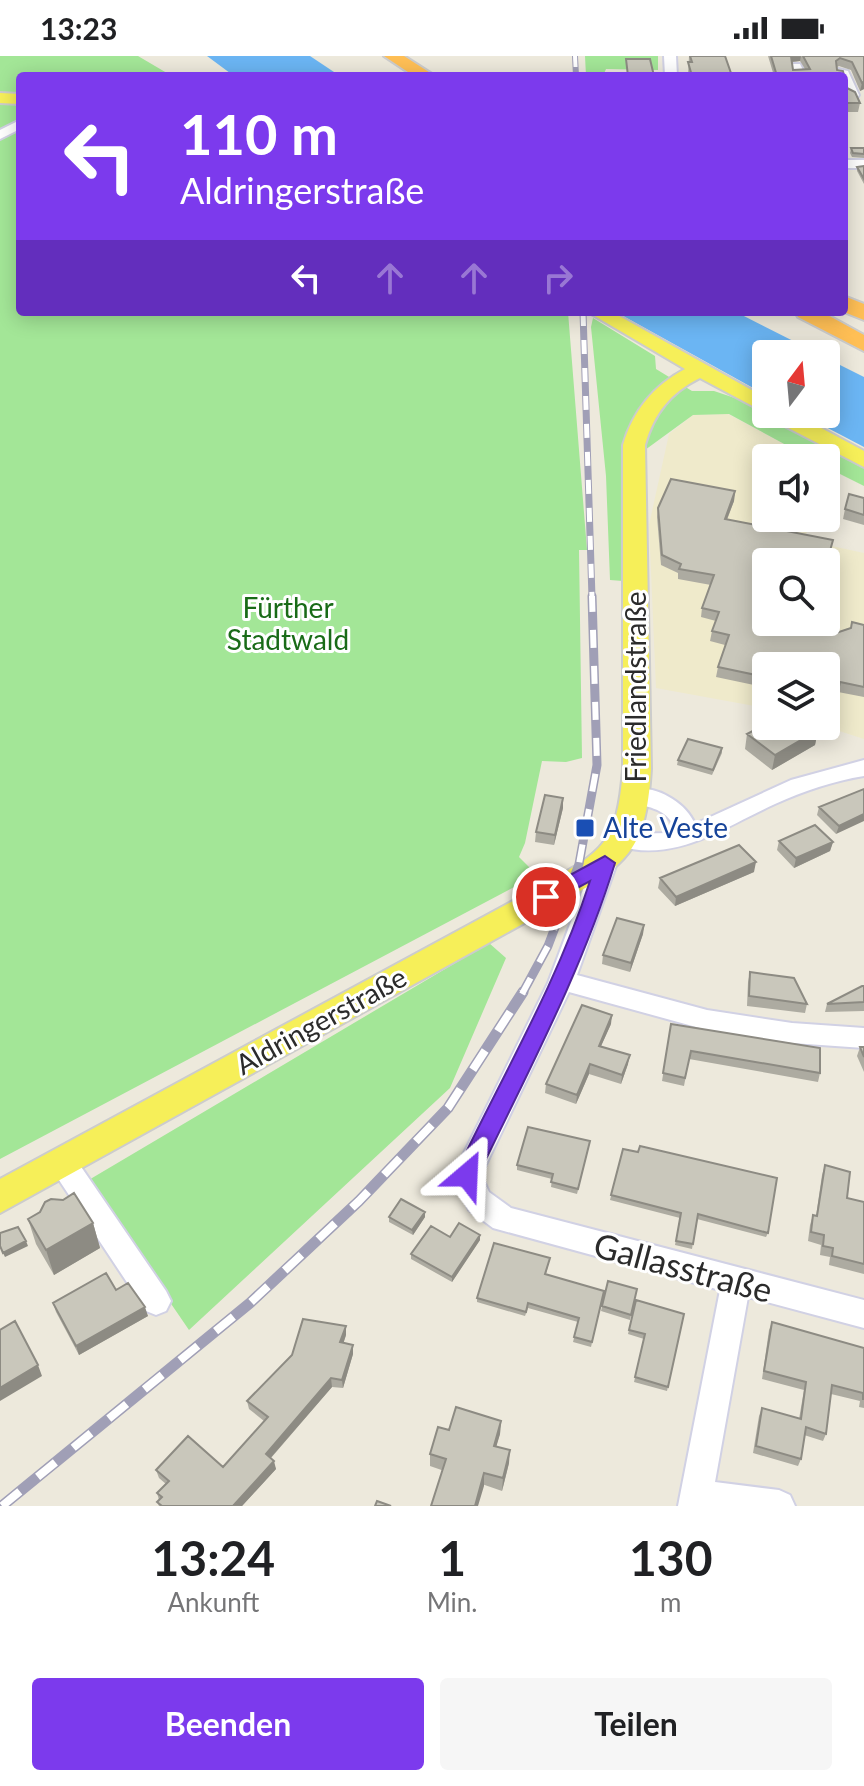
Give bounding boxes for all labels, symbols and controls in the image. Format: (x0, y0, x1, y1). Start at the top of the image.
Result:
text: 13:23 (40, 10, 117, 46)
text: 110 m (180, 100, 338, 167)
icon: left (48, 104, 152, 208)
text: Aldringerstraße (180, 168, 424, 212)
icon: left (284, 256, 328, 300)
icon: ahead (368, 256, 412, 300)
icon: ahead (452, 256, 496, 300)
icon: right (536, 256, 580, 300)
north arrow (752, 340, 840, 428)
map controls (752, 340, 840, 740)
button: sound (752, 444, 840, 532)
button: search (752, 548, 840, 636)
park label: Fürther Stadtwald (227, 590, 349, 656)
street label: Friedlandstraße (618, 592, 652, 782)
button: layers (752, 652, 840, 740)
place label: Alte Veste (603, 810, 728, 844)
marker: Alte Veste (574, 817, 596, 839)
pin (512, 863, 580, 931)
icon: arrive (524, 875, 568, 919)
street label: Aldringerstraße (229, 959, 412, 1081)
position arrow (425, 1133, 509, 1217)
street label: Gallasstraße (590, 1223, 777, 1310)
text: 13:24 (151, 1529, 275, 1586)
text: 1 (438, 1529, 466, 1586)
text: 130 (629, 1529, 713, 1586)
text: Ankunft (167, 1586, 259, 1618)
text: Min. (427, 1586, 478, 1618)
text: m (660, 1586, 681, 1618)
button: Beenden (32, 1678, 424, 1770)
button: Teilen (440, 1678, 832, 1770)

